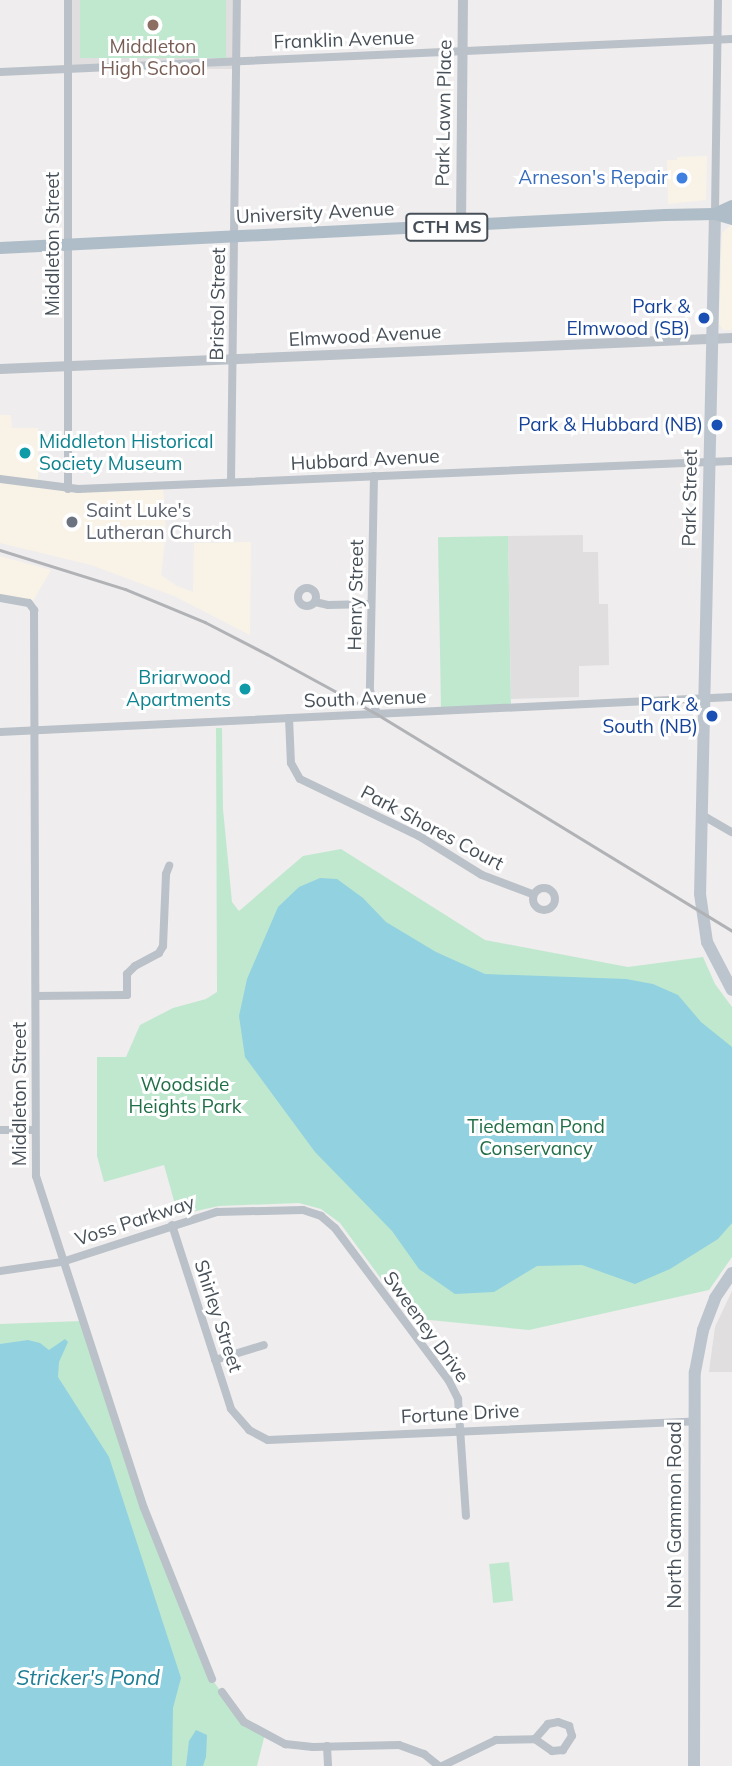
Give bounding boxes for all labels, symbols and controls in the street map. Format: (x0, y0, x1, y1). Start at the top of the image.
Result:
marker: Middleton High School (145, 17, 161, 33)
street label: Franklin Avenue (273, 26, 415, 54)
place label: Middleton High School (100, 36, 206, 80)
street label: Park Lawn Place (431, 39, 457, 187)
place label: Arneson's Repair (518, 167, 668, 189)
marker: Arneson's Repair (674, 170, 690, 186)
street label: Middleton Street (42, 172, 64, 316)
street label: University Avenue (235, 197, 395, 229)
road number: CTH MS (405, 212, 489, 242)
street label: Bristol Street (206, 247, 230, 361)
place label: Park & Elmwood (SB) (566, 296, 690, 340)
marker: Park & Elmwood (SB) (696, 310, 712, 326)
street label: Elmwood Avenue (288, 321, 442, 351)
place label: Park & Hubbard (NB) (518, 414, 703, 436)
marker: Park & Hubbard (NB) (709, 417, 725, 433)
place label: Middleton Historical Society Museum (39, 431, 213, 475)
marker: Middleton Historical Society Museum (17, 445, 33, 461)
street label: Hubbard Avenue (290, 445, 440, 475)
street label: Park Street (678, 449, 702, 547)
place label: Saint Luke's Lutheran Church (86, 500, 232, 544)
marker: Saint Luke's Lutheran Church (64, 514, 80, 530)
street label: Henry Street (344, 539, 368, 651)
place label: Briarwood Apartments (126, 667, 231, 711)
marker: Briarwood Apartments (237, 681, 253, 697)
street label: South Avenue (303, 685, 427, 713)
place label: Park & South (NB) (602, 694, 698, 738)
marker: Park & South (NB) (704, 708, 720, 724)
street label: Park Shores Court (357, 781, 507, 875)
street label: Middleton Street (9, 1022, 31, 1166)
park label: Woodside Heights Park (128, 1074, 242, 1118)
park label: Tiedeman Pond Conservancy (467, 1116, 605, 1160)
street label: Voss Parkway (72, 1191, 198, 1251)
street label: Shirley Street (189, 1257, 247, 1375)
street label: Sweeney Drive (378, 1267, 474, 1387)
street label: Fortune Drive (400, 1400, 520, 1428)
street label: North Gammon Road (664, 1421, 686, 1609)
water label: Stricker's Pond (16, 1664, 160, 1690)

